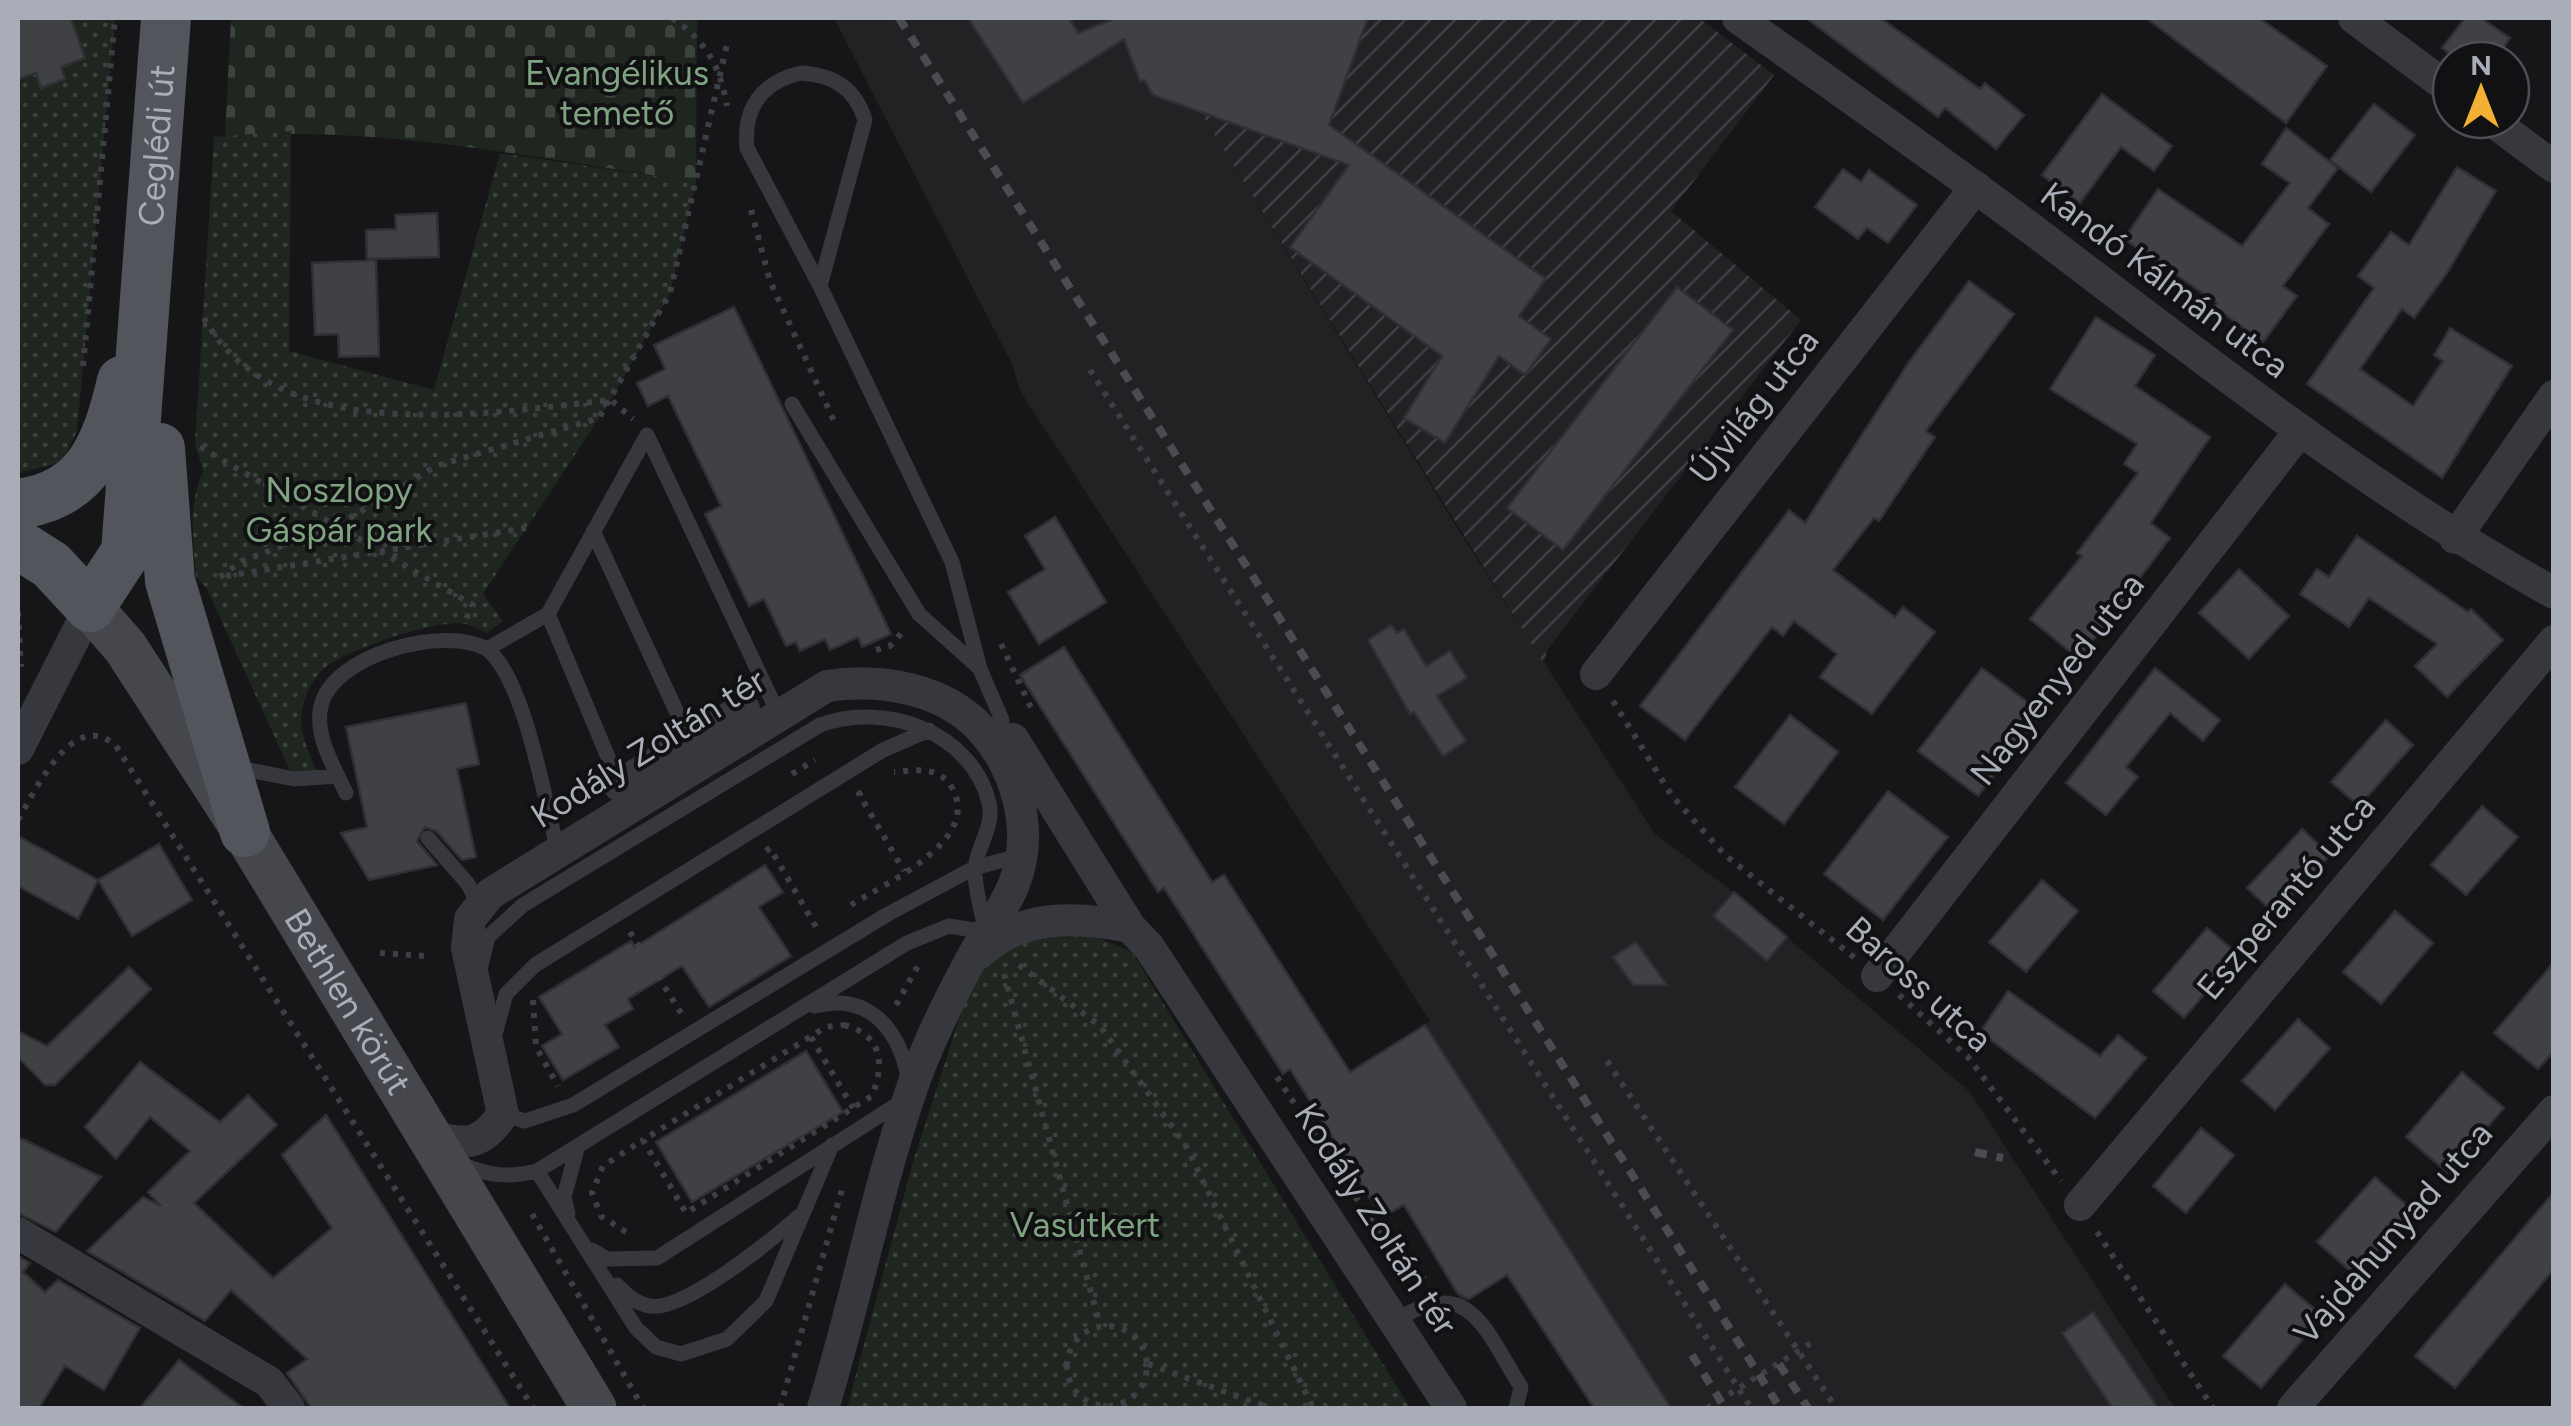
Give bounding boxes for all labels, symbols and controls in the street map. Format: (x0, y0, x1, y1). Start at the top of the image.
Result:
north arrow (2431, 40, 2531, 140)
text: N (2470, 48, 2492, 82)
park label: Evangélikus temető (525, 52, 709, 134)
street label: Ceglédi út (129, 63, 183, 228)
street label: Kandó Kálmán utca (2033, 173, 2297, 387)
street label: Újvilág utca (1681, 320, 1827, 492)
park label: Noszlopy Gáspár park (245, 469, 433, 551)
street label: Nagyenyed utca (1961, 565, 2153, 793)
street label: Kodály Zoltán tér (523, 659, 773, 837)
street label: Eszperantó utca (2188, 786, 2384, 1008)
street label: Bethlen körút (275, 901, 420, 1102)
street label: Baross utca (1837, 907, 2001, 1061)
street label: Kodály Zoltán tér (1285, 1095, 1467, 1343)
street label: Vajdahunyad utca (2285, 1113, 2501, 1353)
park label: Vasútkert (1010, 1204, 1160, 1246)

